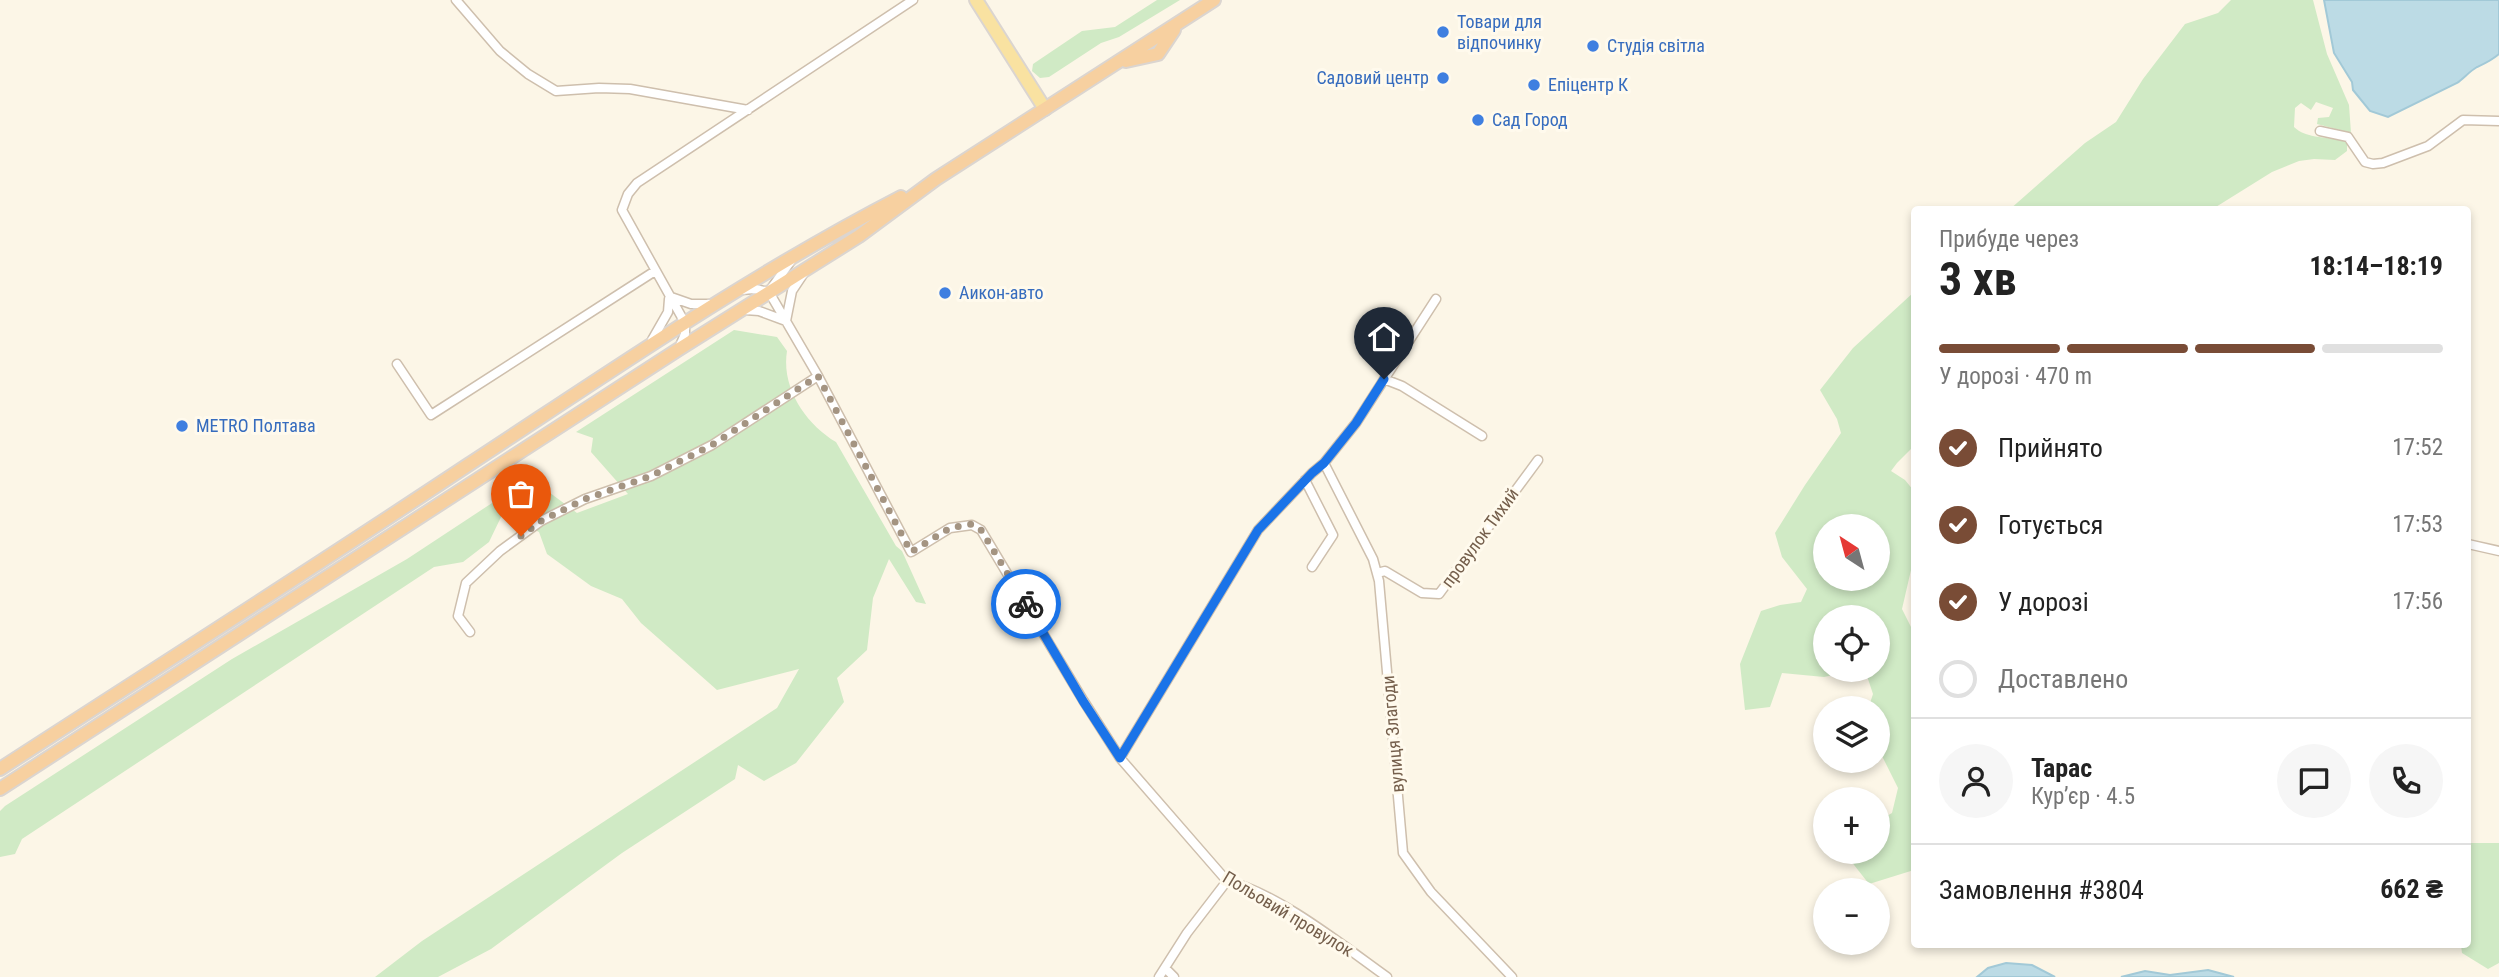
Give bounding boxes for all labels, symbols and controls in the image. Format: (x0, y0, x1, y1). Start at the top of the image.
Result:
place label: Товари для відпочинку (1457, 11, 1542, 53)
marker: Товари для відпочинку (1435, 24, 1451, 40)
place label: Студія світла (1607, 35, 1705, 56)
marker: Студія світла (1585, 38, 1601, 54)
place label: Садовий центр (1316, 67, 1429, 88)
marker: Садовий центр (1435, 70, 1451, 86)
place label: Епіцентр К (1548, 74, 1628, 95)
marker: Епіцентр К (1526, 77, 1542, 93)
place label: Сад Город (1492, 109, 1568, 130)
marker: Сад Город (1470, 112, 1486, 128)
text: Прибуде через (1939, 226, 2079, 253)
text: 18:14–18:19 (2309, 251, 2443, 281)
text: 3 хв (1939, 252, 2017, 306)
place label: Аикон-авто (959, 282, 1044, 303)
marker: Аикон-авто (937, 285, 953, 301)
pin (1354, 307, 1414, 379)
icon: home (1365, 318, 1403, 356)
text: У дорозі · 470 m (1939, 363, 2092, 390)
place label: METRO Полтава (196, 415, 316, 436)
marker: METRO Полтава (174, 418, 190, 434)
icon: check (1939, 429, 1977, 467)
text: Прийнято (1998, 433, 2103, 463)
text: 17:52 (2392, 434, 2443, 461)
pin (491, 464, 551, 536)
icon: bag (502, 475, 540, 513)
street label: провулок Тихий (1437, 484, 1523, 591)
icon: check (1939, 506, 1977, 544)
text: Готується (1998, 510, 2103, 540)
text: 17:53 (2392, 511, 2443, 538)
north arrow (1813, 514, 1890, 592)
map controls (1813, 514, 1890, 955)
courier (991, 569, 1061, 639)
icon: check (1939, 583, 1977, 621)
icon: bike (1007, 585, 1045, 623)
text: У дорозі (1998, 587, 2089, 617)
text: 17:56 (2392, 588, 2443, 615)
button: locate (1813, 605, 1890, 682)
text: Доставлено (1998, 664, 2128, 694)
street label: вулиця Злагоди (1377, 675, 1408, 794)
button: layers (1813, 696, 1890, 773)
button: person (1939, 744, 2013, 818)
button: chat (2277, 744, 2351, 818)
button: phone (2369, 744, 2443, 818)
text: Тарас (2031, 753, 2092, 783)
text: Кур’єр · 4.5 (2031, 783, 2135, 810)
button: + (1813, 787, 1890, 864)
street label: Польовий провулок (1219, 866, 1358, 961)
text: 662 ₴ (2380, 874, 2443, 904)
text: Замовлення #3804 (1939, 875, 2144, 905)
button: − (1813, 878, 1890, 955)

